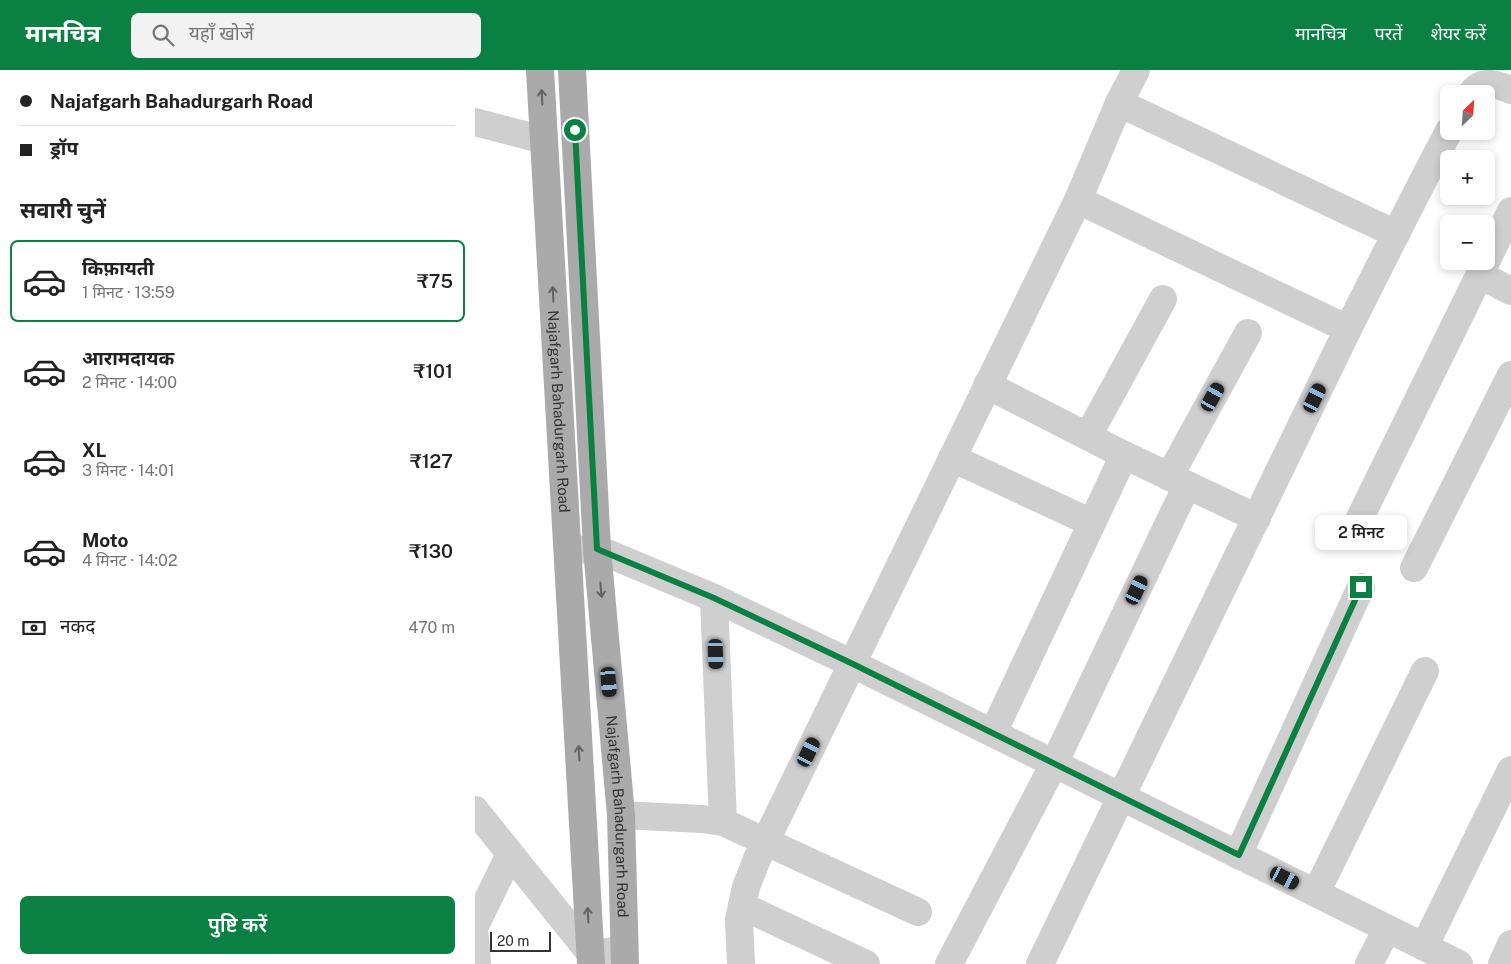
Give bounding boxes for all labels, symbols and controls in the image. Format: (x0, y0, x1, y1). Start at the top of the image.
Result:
search box (131, 13, 481, 58)
text: मानचित्र (25, 19, 101, 47)
icon: search (149, 21, 177, 49)
text: यहाँ खोजें (189, 22, 254, 44)
text: मानचित्र (1295, 23, 1347, 44)
text: परतें (1375, 23, 1402, 44)
text: शेयर करें (1430, 23, 1486, 44)
north arrow (1440, 85, 1495, 140)
map controls (1440, 85, 1495, 270)
one-way arrow (537, 89, 546, 105)
text: Najafgarh Bahadurgarh Road (50, 90, 313, 112)
route start (564, 119, 586, 141)
text: ड्रॉप (50, 137, 78, 159)
button: + (1440, 150, 1495, 205)
text: सवारी चुनें (20, 197, 106, 223)
button: − (1440, 215, 1495, 270)
text: किफ़ायती (82, 257, 154, 279)
icon: car (22, 259, 67, 304)
text: ₹75 (417, 270, 453, 292)
text: 1 मिनट · 13:59 (82, 283, 175, 302)
one-way arrow (549, 286, 558, 302)
street label: Najafgarh Bahadurgarh Road (545, 310, 574, 513)
text: आरामदायक (82, 347, 174, 369)
icon: car (22, 349, 67, 394)
text: ₹101 (413, 360, 453, 382)
text: 2 मिनट · 14:00 (82, 373, 177, 392)
car (1199, 380, 1226, 414)
car (1301, 381, 1328, 415)
icon: car (22, 439, 67, 484)
text: XL (82, 439, 107, 461)
text: ₹127 (410, 450, 453, 472)
text: 3 मिनट · 14:01 (82, 461, 174, 480)
callout: 2 मिनट (1315, 514, 1407, 550)
text: 2 मिनट (1338, 523, 1384, 542)
icon: car (22, 529, 67, 574)
text: Moto (82, 529, 128, 551)
text: ₹130 (409, 540, 453, 562)
text: 4 मिनट · 14:02 (82, 551, 177, 570)
car (1123, 573, 1150, 607)
route end (1350, 576, 1372, 598)
one-way arrow (596, 582, 606, 598)
icon: cash (20, 614, 48, 642)
text: नकद (60, 615, 95, 637)
text: 470 m (408, 618, 455, 637)
car (707, 639, 724, 669)
car (600, 666, 617, 698)
street label: Najafgarh Bahadurgarh Road (604, 715, 632, 918)
car (795, 735, 822, 769)
one-way arrow (575, 745, 584, 761)
car (1268, 865, 1301, 891)
button: पुष्टि करें (20, 896, 455, 954)
one-way arrow (584, 908, 593, 924)
scale bar (490, 929, 551, 952)
text: 20 m (497, 933, 529, 949)

